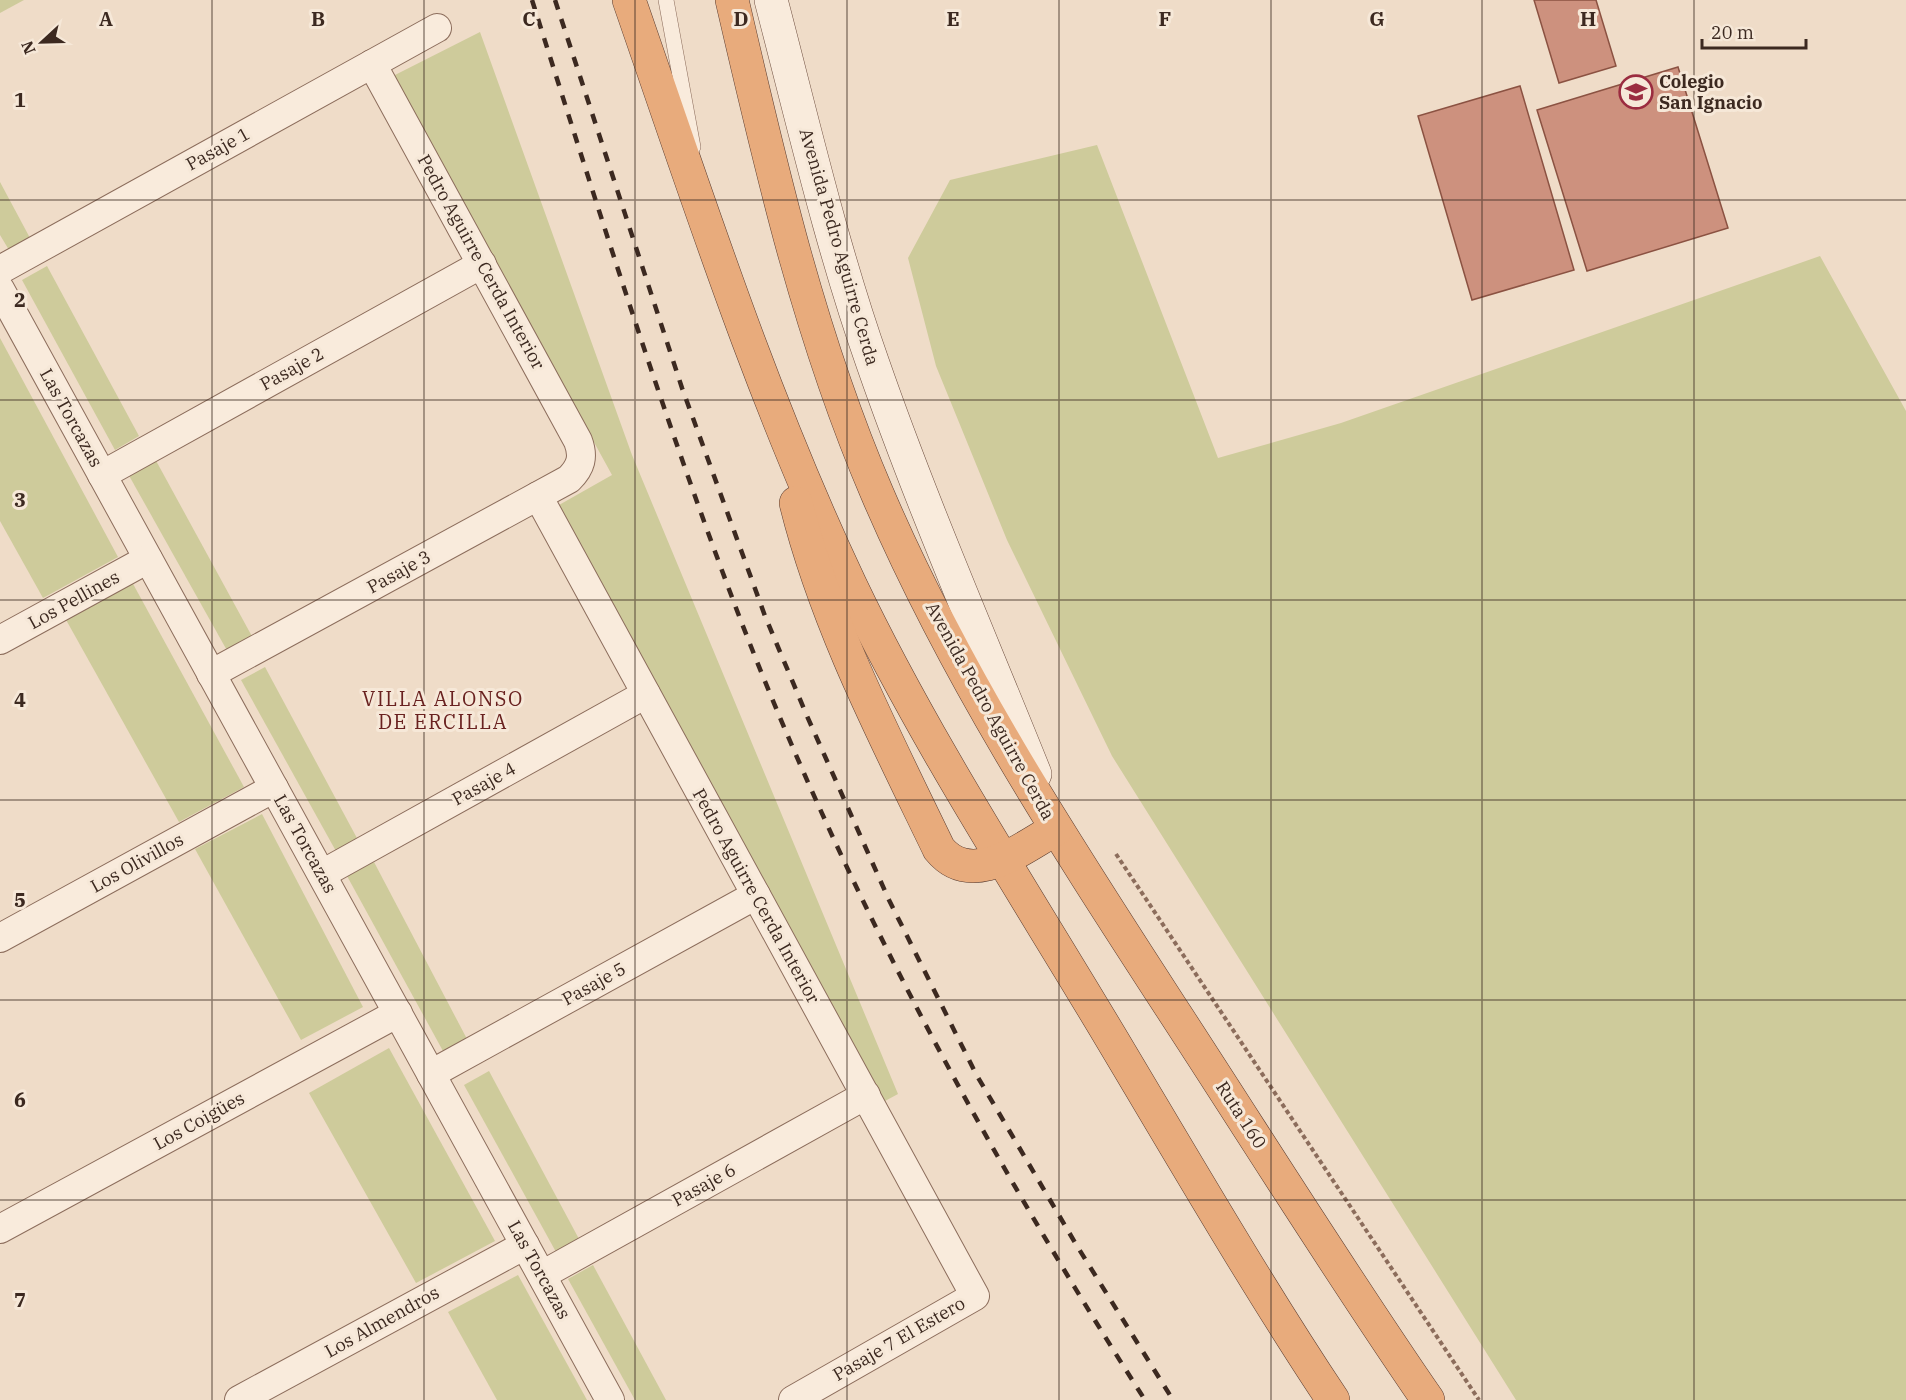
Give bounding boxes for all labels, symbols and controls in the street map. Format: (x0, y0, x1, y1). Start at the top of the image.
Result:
text: A (99, 5, 113, 32)
text: B (311, 5, 325, 32)
text: C (522, 5, 536, 32)
text: D (733, 5, 749, 32)
text: E (946, 5, 960, 32)
text: F (1159, 5, 1171, 32)
text: G (1369, 5, 1385, 32)
text: H (1580, 5, 1596, 32)
north arrow (12, 12, 72, 72)
scale bar (1702, 12, 1806, 50)
text: 20 m (1711, 21, 1754, 44)
text: N (16, 38, 40, 57)
place label: Colegio San Ignacio (1659, 70, 1762, 114)
school or university icon: Colegio San Ignacio (1618, 74, 1654, 110)
text: 1 (14, 86, 26, 113)
street label: Pasaje 1 (182, 122, 254, 175)
street label: Avenida Pedro Aguirre Cerda (795, 126, 884, 368)
street label: Pedro Aguirre Cerda Interior (413, 150, 550, 373)
text: 2 (14, 286, 26, 313)
street label: Pasaje 2 (256, 342, 328, 395)
street label: Las Torcazas (35, 364, 108, 471)
text: 3 (14, 486, 26, 513)
street label: Pasaje 3 (363, 545, 435, 598)
street label: Los Pellines (24, 565, 123, 634)
street label: Avenida Pedro Aguirre Cerda (921, 598, 1060, 824)
district label: VILLA ALONSO DE ERCILLA (362, 685, 524, 735)
text: 4 (14, 686, 26, 713)
street label: Pasaje 4 (448, 757, 520, 810)
street label: Pedro Aguirre Cerda Interior (688, 784, 825, 1007)
street label: Las Torcazas (269, 790, 342, 897)
street label: Los Olivillos (86, 828, 187, 898)
text: 5 (14, 886, 26, 913)
street label: Pasaje 5 (558, 957, 630, 1010)
street label: Ruta 160 (1211, 1077, 1272, 1153)
text: 6 (14, 1086, 26, 1113)
street label: Los Coigües (149, 1086, 248, 1155)
street label: Pasaje 6 (668, 1158, 740, 1211)
street label: Las Torcazas (503, 1216, 576, 1323)
street label: Los Almendros (320, 1281, 443, 1363)
text: 7 (14, 1286, 26, 1313)
street label: Pasaje 7 El Estero (828, 1291, 969, 1386)

